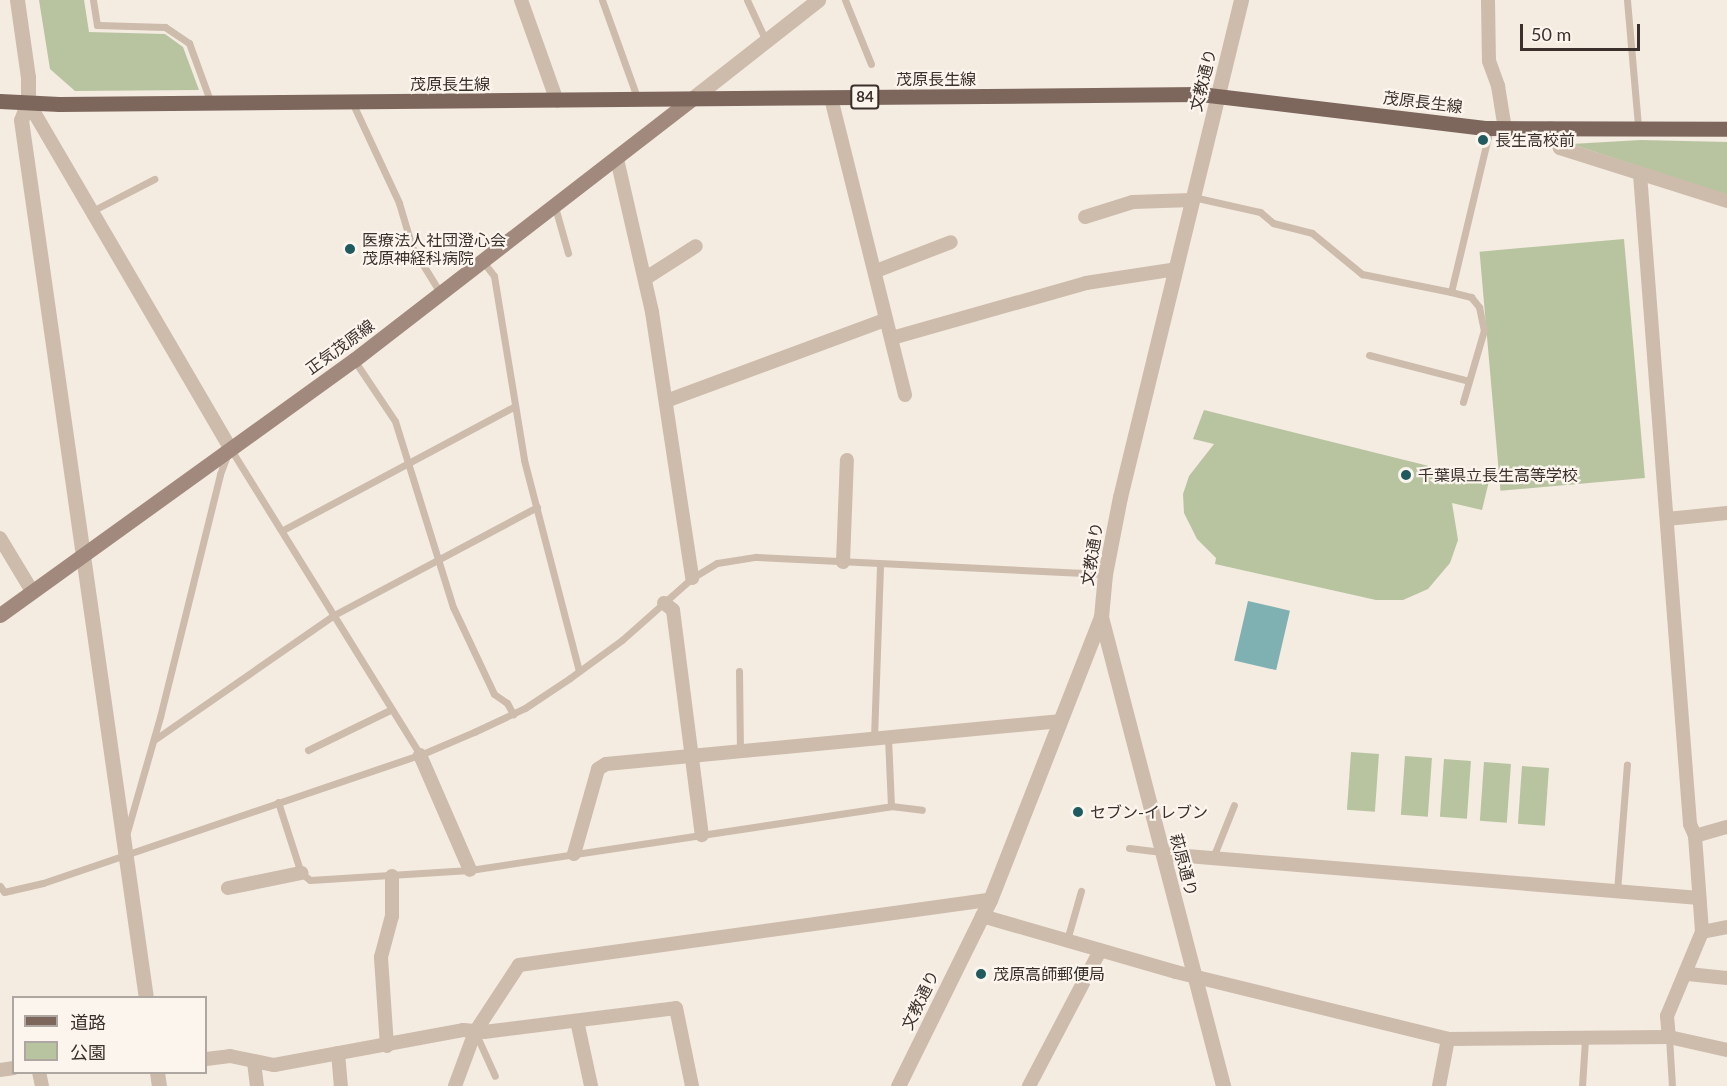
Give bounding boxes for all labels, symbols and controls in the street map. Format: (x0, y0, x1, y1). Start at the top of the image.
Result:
scale bar (1523, 12, 1643, 50)
text: 50 m (1531, 23, 1571, 45)
street label: 文教通り (1186, 47, 1220, 113)
street label: 茂原長生線 (896, 69, 976, 89)
street label: 茂原長生線 (410, 74, 490, 94)
road number: 84 (850, 85, 880, 109)
street label: 茂原長生線 (1382, 88, 1464, 116)
place label: 長生高校前 (1495, 130, 1575, 150)
marker: 長生高校前 (1476, 133, 1490, 147)
place label: 医療法人社団澄心会 茂原神経科病院 (362, 230, 506, 268)
marker: 医療法人社団澄心会 茂原神経科病院 (343, 242, 357, 256)
street label: 正気茂原線 (302, 316, 378, 378)
place label: 千葉県立長生高等学校 (1418, 465, 1578, 485)
marker: 千葉県立長生高等学校 (1399, 468, 1413, 482)
street label: 文教通り (1078, 521, 1106, 587)
place label: セブン-イレブン (1090, 802, 1208, 822)
marker: セブン-イレブン (1071, 805, 1085, 819)
street label: 萩原通り (1166, 832, 1202, 898)
place label: 茂原高師郵便局 (993, 964, 1105, 984)
street label: 文教通り (897, 967, 943, 1033)
marker: 茂原高師郵便局 (974, 967, 988, 981)
legend (12, 996, 207, 1074)
text: 道路 (70, 1011, 106, 1033)
text: 公園 (70, 1041, 106, 1063)

